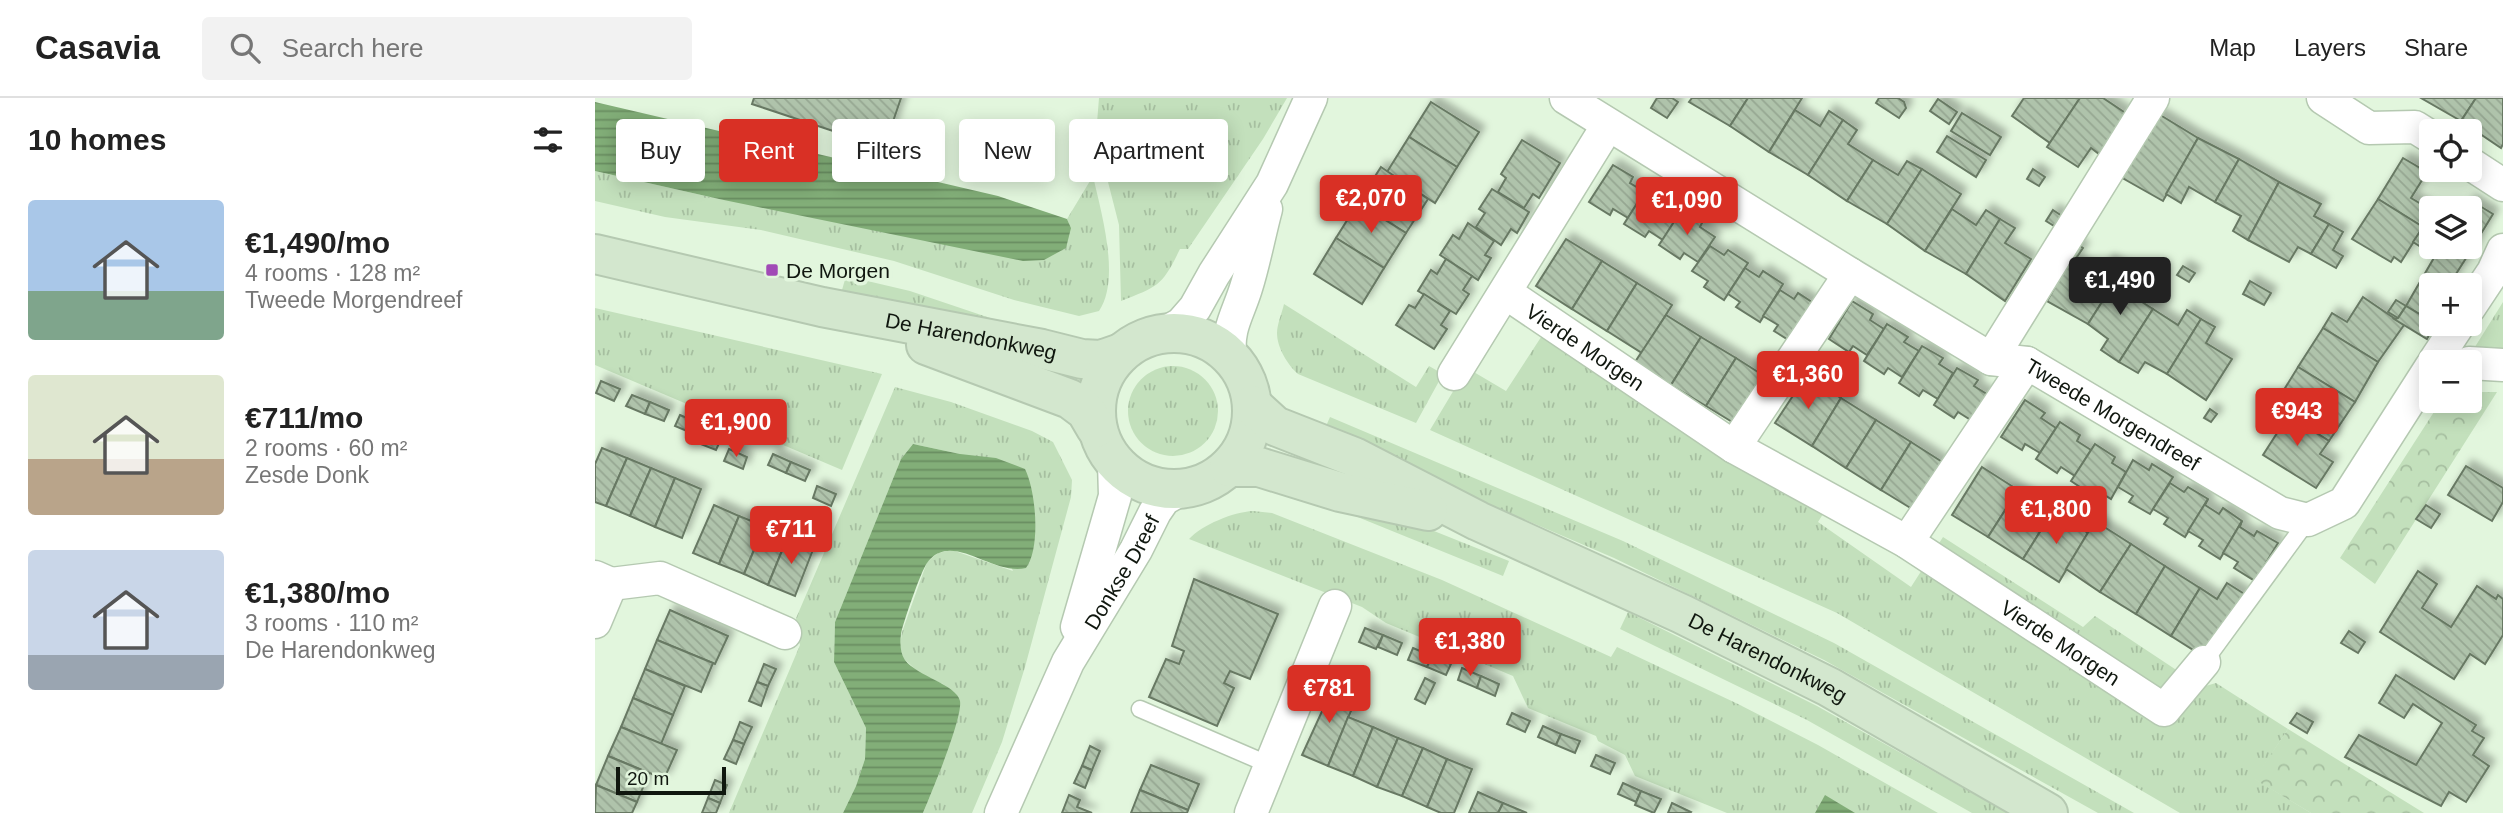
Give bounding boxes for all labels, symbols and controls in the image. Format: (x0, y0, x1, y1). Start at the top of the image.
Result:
search box (202, 17, 692, 80)
text: Casavia (35, 29, 160, 66)
icon: search (226, 29, 264, 67)
text: Search here (282, 33, 423, 63)
text: Map (2209, 34, 2256, 61)
text: Layers (2294, 34, 2366, 61)
text: Share (2404, 34, 2468, 61)
chip: Buy (616, 119, 705, 182)
chip: Rent (719, 119, 818, 182)
chip: Filters (832, 119, 945, 182)
chip: New (959, 119, 1055, 182)
chip: Apartment (1069, 119, 1228, 182)
map controls (2419, 119, 2482, 413)
button: locate (2419, 119, 2482, 182)
icon: filters (529, 121, 567, 159)
text: 10 homes (28, 123, 166, 156)
pin: €2,070 (1314, 176, 1428, 235)
pin: €1,090 (1630, 178, 1744, 237)
text: €2,070 (1336, 185, 1406, 211)
text: €1,090 (1652, 187, 1722, 213)
button: layers (2419, 196, 2482, 259)
text: €1,490/mo (245, 226, 390, 259)
icon: home (84, 228, 168, 312)
pin: €1,490 (2063, 258, 2177, 317)
place label: De Morgen (786, 259, 890, 282)
text: 4 rooms · 128 m² (245, 260, 420, 286)
marker: De Morgen (764, 262, 780, 278)
text: €1,490 (2085, 267, 2155, 293)
button: + (2419, 273, 2482, 336)
text: Tweede Morgendreef (245, 287, 462, 313)
street label: Vierde Morgen (1522, 299, 1649, 395)
street label: De Harendonkweg (884, 308, 1059, 364)
button: − (2419, 350, 2482, 413)
pin: €1,360 (1751, 352, 1865, 411)
street label: Tweede Morgendreef (2022, 353, 2204, 475)
text: €1,360 (1773, 361, 1843, 387)
pin: €943 (2256, 388, 2338, 448)
text: €943 (2271, 398, 2323, 424)
pin: €1,900 (679, 400, 793, 459)
text: €711/mo (245, 401, 363, 434)
icon: home (84, 403, 168, 487)
text: €1,900 (701, 409, 771, 435)
text: 2 rooms · 60 m² (245, 435, 407, 461)
text: Zesde Donk (245, 462, 369, 488)
pin: €1,800 (1999, 486, 2113, 546)
text: €1,800 (2021, 496, 2091, 522)
pin: €711 (750, 506, 832, 566)
street label: Donkse Dreef (1079, 511, 1163, 633)
text: €711 (766, 516, 816, 542)
text: €1,380/mo (245, 576, 390, 609)
icon: home (84, 578, 168, 662)
street label: Vierde Morgen (1997, 595, 2124, 690)
street label: De Harendonkweg (1685, 608, 1851, 707)
text: 3 rooms · 110 m² (245, 610, 418, 636)
pin: €1,380 (1413, 618, 1527, 678)
text: €1,380 (1435, 628, 1505, 654)
text: De Harendonkweg (245, 637, 436, 663)
pin: €781 (1288, 666, 1370, 725)
text: €781 (1303, 675, 1355, 701)
scale bar (616, 764, 726, 796)
text: 20 m (627, 768, 669, 789)

